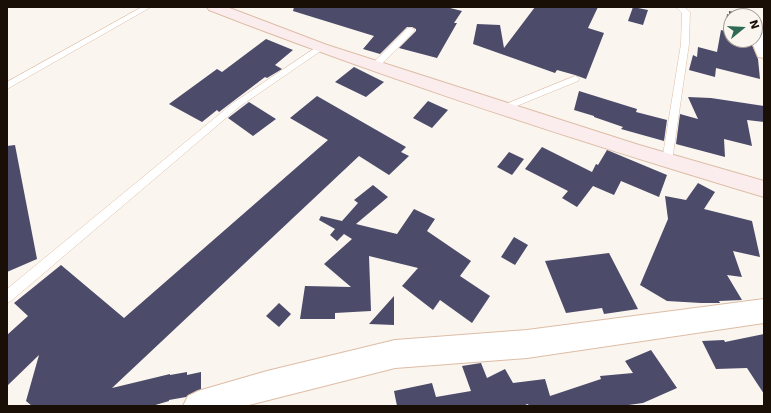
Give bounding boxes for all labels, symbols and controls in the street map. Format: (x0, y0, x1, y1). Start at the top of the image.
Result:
north arrow (723, 8, 763, 48)
text: N (746, 18, 762, 31)

